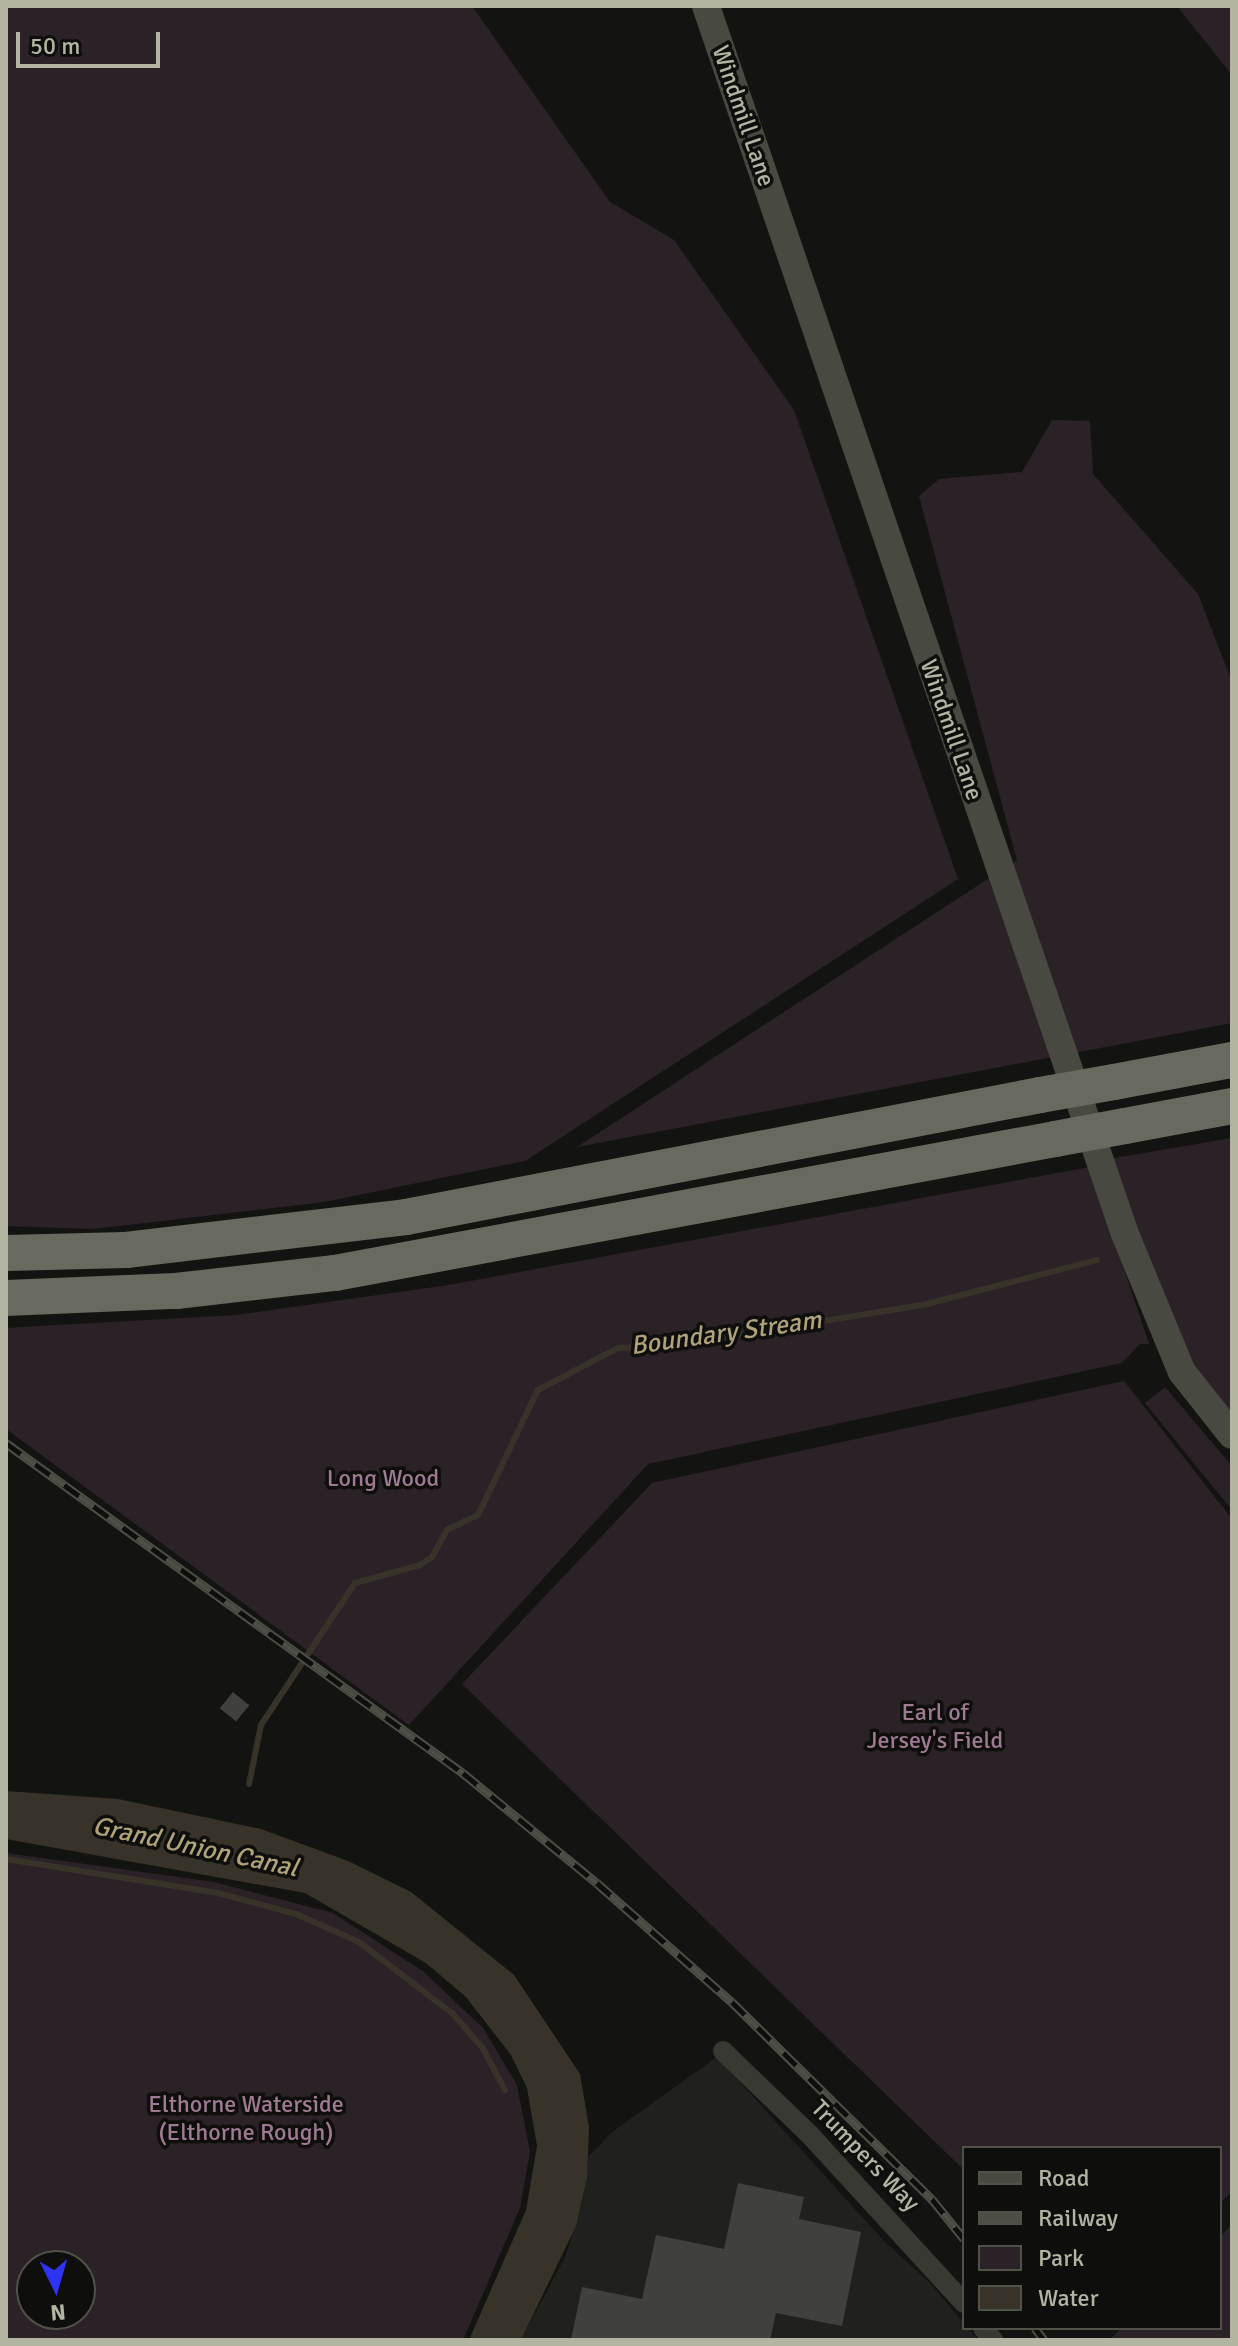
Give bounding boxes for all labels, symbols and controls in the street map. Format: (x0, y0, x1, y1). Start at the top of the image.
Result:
scale bar (20, 16, 164, 66)
text: 50 m (30, 31, 80, 61)
street label: Windmill Lane (705, 42, 781, 190)
street label: Windmill Lane (913, 656, 989, 804)
water label: Boundary Stream (629, 1305, 823, 1363)
park label: Long Wood (327, 1465, 439, 1493)
park label: Earl of Jersey's Field (867, 1699, 1003, 1755)
water label: Grand Union Canal (90, 1811, 300, 1885)
park label: Elthorne Waterside (Elthorne Rough) (148, 2091, 344, 2147)
street label: Trumpers Way (805, 2094, 925, 2218)
legend (962, 2146, 1222, 2330)
text: Road (1038, 2163, 1089, 2193)
text: Railway (1038, 2203, 1118, 2233)
text: Park (1038, 2243, 1084, 2273)
north arrow (16, 2250, 96, 2330)
text: Water (1038, 2283, 1098, 2313)
text: N (49, 2298, 67, 2327)

